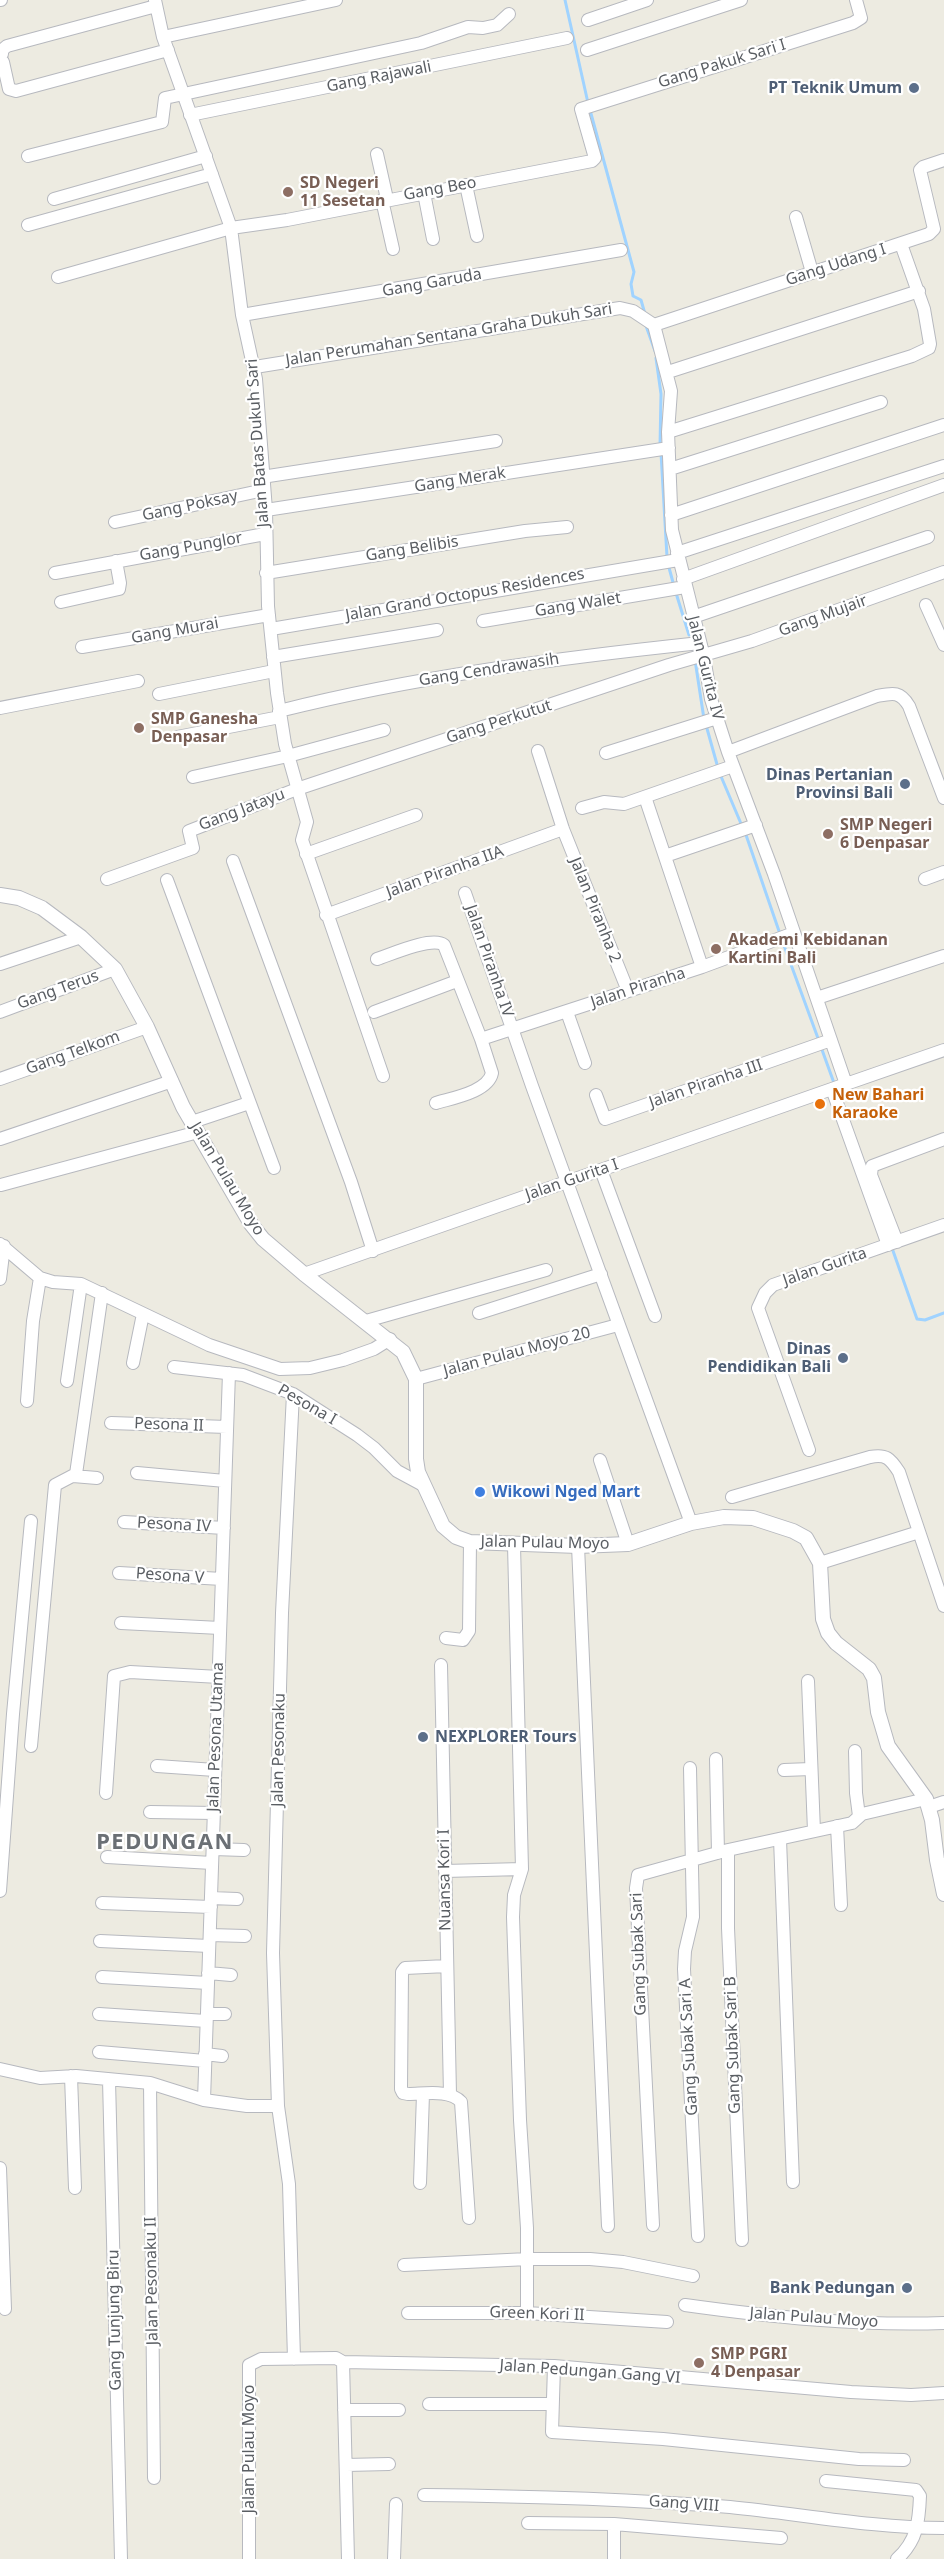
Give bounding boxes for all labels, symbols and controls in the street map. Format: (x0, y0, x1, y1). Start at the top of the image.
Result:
street label: Gang Pakuk Sari I (656, 35, 788, 93)
street label: Gang Rajawali (325, 57, 433, 97)
place label: PT Teknik Umum (768, 78, 902, 98)
marker: PT Teknik Umum (907, 81, 921, 95)
place label: SD Negeri 11 Sesetan (300, 173, 385, 211)
street label: Gang Beo (402, 173, 478, 205)
marker: SD Negeri 11 Sesetan (281, 185, 295, 199)
street label: Gang Udang I (783, 240, 889, 290)
street label: Gang Garuda (381, 265, 483, 301)
street label: Jalan Perumahan Sentana Graha Dukuh Sari (284, 300, 614, 370)
street label: Jalan Batas Dukuh Sari (243, 358, 273, 528)
street label: Gang Merak (413, 463, 507, 497)
street label: Gang Poksay (140, 487, 240, 525)
street label: Gang Punglor (138, 528, 244, 566)
street label: Gang Belibis (364, 532, 460, 566)
street label: Jalan Grand Octopus Residences (344, 565, 586, 625)
street label: Gang Walet (534, 589, 622, 621)
street label: Gang Mujair (776, 591, 870, 641)
street label: Gang Murai (130, 614, 220, 648)
street label: Jalan Gurita IV (683, 614, 727, 722)
street label: Gang Cendrawasih (417, 649, 561, 691)
street label: Gang Perkutut (444, 696, 554, 748)
place label: SMP Ganesha Denpasar (151, 709, 258, 747)
marker: SMP Ganesha Denpasar (132, 721, 146, 735)
place label: Dinas Pertanian Provinsi Bali (766, 765, 893, 803)
marker: Dinas Pertanian Provinsi Bali (898, 777, 912, 791)
street label: Gang Jatayu (196, 785, 288, 835)
place label: SMP Negeri 6 Denpasar (840, 815, 932, 853)
marker: SMP Negeri 6 Denpasar (821, 827, 835, 841)
street label: Jalan Piranha IIA (384, 842, 506, 902)
street label: Jalan Piranha 2 (565, 855, 625, 965)
street label: Jalan Piranha IV (461, 902, 517, 1020)
place label: Akademi Kebidanan Kartini Bali (728, 930, 888, 968)
marker: Akademi Kebidanan Kartini Bali (709, 942, 723, 956)
street label: Jalan Piranha (588, 964, 688, 1012)
street label: Gang Terus (15, 966, 101, 1014)
street label: Gang Telkom (23, 1027, 123, 1079)
street label: Jalan Piranha III (647, 1056, 765, 1112)
place label: New Bahari Karaoke (832, 1085, 924, 1123)
marker: New Bahari Karaoke (813, 1097, 827, 1111)
street label: Jalan Pulau Moyo (186, 1119, 268, 1239)
street label: Jalan Gurita I (523, 1155, 621, 1205)
street label: Jalan Gurita (780, 1244, 870, 1290)
street label: Jalan Pulau Moyo 20 (441, 1323, 593, 1381)
place label: Dinas Pendidikan Bali (707, 1339, 831, 1377)
marker: Dinas Pendidikan Bali (836, 1351, 850, 1365)
street label: Pesona I (274, 1381, 340, 1429)
street label: Pesona II (134, 1414, 204, 1436)
place label: Wikowi Nged Mart (492, 1482, 640, 1502)
marker: Wikowi Nged Mart (473, 1485, 487, 1499)
street label: Pesona IV (137, 1513, 211, 1537)
street label: Jalan Pulau Moyo (480, 1532, 610, 1554)
street label: Pesona V (135, 1564, 205, 1588)
street label: Jalan Pesona Utama (204, 1662, 228, 1812)
street label: Jalan Pesonaku (268, 1693, 290, 1807)
place label: NEXPLORER Tours (435, 1727, 577, 1747)
marker: NEXPLORER Tours (416, 1730, 430, 1744)
street label: Nuansa Kori I (435, 1829, 455, 1931)
district label: PEDUNGAN (96, 1830, 234, 1856)
street label: Gang Subak Sari (627, 1892, 651, 2016)
street label: Gang Subak Sari B (721, 1976, 745, 2114)
street label: Gang Subak Sari A (676, 1978, 702, 2116)
street label: Jalan Pesonaku II (141, 2216, 163, 2346)
street label: Gang Tunjung Biru (104, 2249, 126, 2391)
place label: Bank Pedungan (770, 2278, 895, 2298)
marker: Bank Pedungan (900, 2281, 914, 2295)
street label: Green Kori II (489, 2303, 585, 2325)
street label: Jalan Pulau Moyo (749, 2304, 879, 2332)
place label: SMP PGRI 4 Denpasar (711, 2344, 800, 2382)
street label: Jalan Pedungan Gang VI (499, 2356, 681, 2388)
marker: SMP PGRI 4 Denpasar (692, 2356, 706, 2370)
street label: Jalan Pulau Moyo (239, 2385, 259, 2513)
street label: Gang VIII (648, 2492, 720, 2516)

